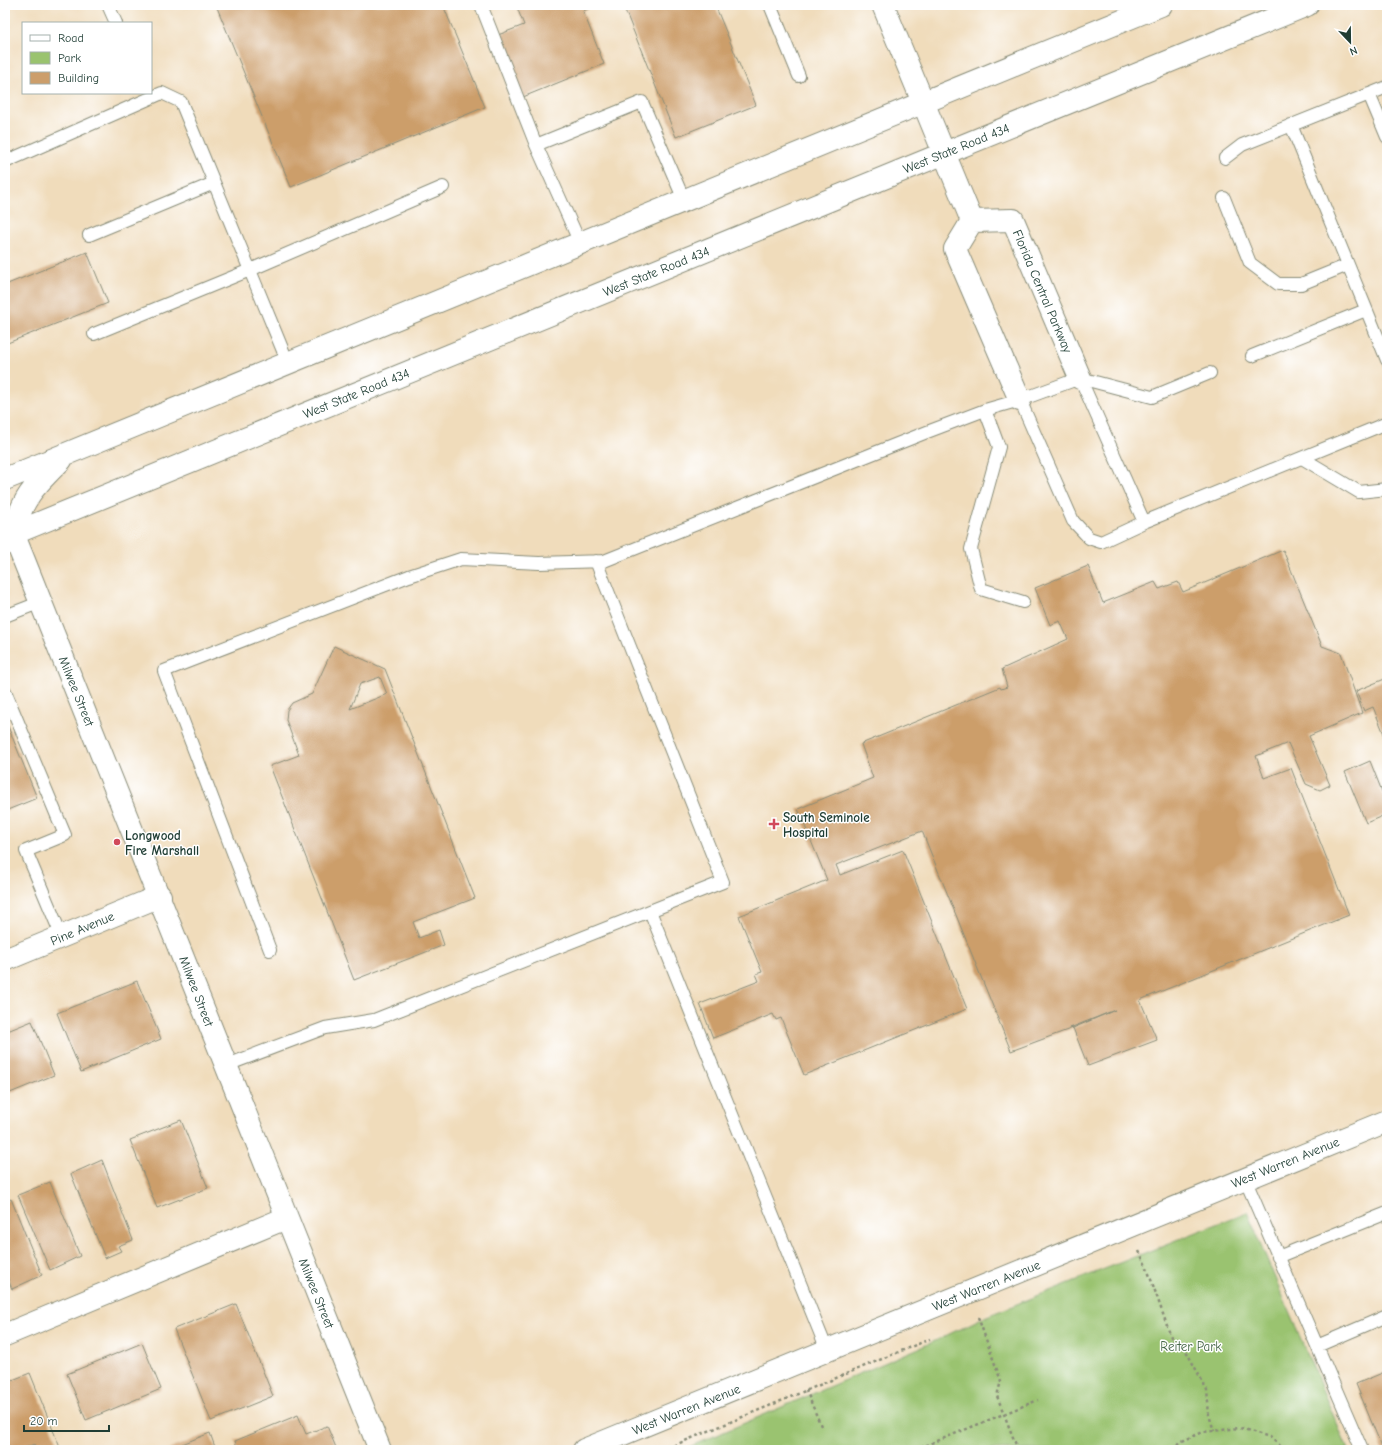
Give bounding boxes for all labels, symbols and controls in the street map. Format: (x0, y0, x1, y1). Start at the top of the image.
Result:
legend (22, 22, 152, 94)
north arrow (1330, 22, 1370, 62)
text: Road (58, 31, 84, 45)
text: N (1348, 43, 1359, 58)
text: Park (58, 51, 81, 65)
text: Building (58, 71, 99, 85)
street label: West State Road 434 (901, 120, 1012, 177)
street label: Florida Central Parkway (1010, 227, 1075, 355)
street label: West State Road 434 (601, 243, 712, 300)
street label: West State Road 434 (301, 365, 412, 422)
street label: Milwee Street (56, 654, 98, 730)
place label: South Seminole Hospital (783, 810, 870, 840)
marker: South Seminole Hospital (768, 818, 780, 830)
place label: Longwood Fire Marshall (125, 828, 199, 858)
marker: Longwood Fire Marshall (112, 837, 122, 847)
street label: Pine Avenue (48, 908, 117, 949)
street label: Milwee Street (176, 954, 217, 1030)
street label: West Warren Avenue (1229, 1134, 1342, 1191)
street label: Milwee Street (296, 1256, 338, 1332)
street label: West Warren Avenue (930, 1257, 1043, 1314)
park label: Reiter Park (1160, 1339, 1222, 1354)
street label: West Warren Avenue (630, 1381, 743, 1438)
scale bar (24, 1407, 109, 1433)
text: 20 m (30, 1414, 58, 1428)

